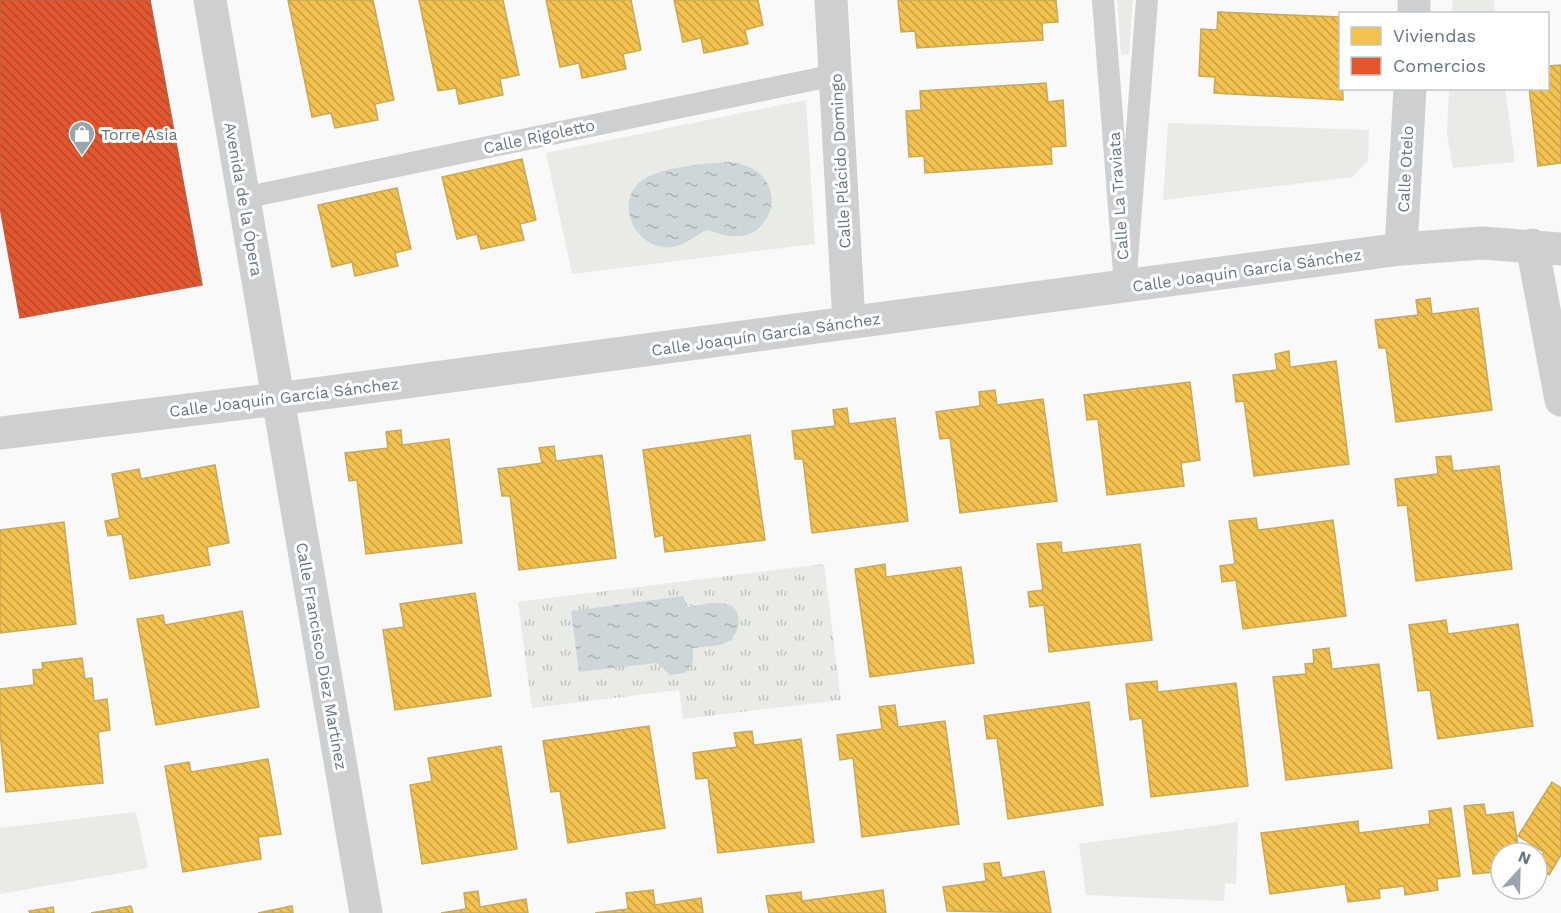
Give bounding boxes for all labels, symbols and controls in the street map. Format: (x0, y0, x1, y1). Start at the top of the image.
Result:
legend (1339, 12, 1549, 90)
text: Viviendas (1393, 25, 1476, 46)
text: Comercios (1393, 55, 1486, 76)
street label: Calle Plácido Domingo (826, 73, 855, 249)
street label: Calle Rigoletto (482, 115, 596, 158)
shop icon: Torre Asia (67, 119, 97, 157)
street label: Avenida de la Ópera (221, 121, 266, 278)
place label: Torre Asia (101, 125, 178, 144)
street label: Calle Otelo (1394, 125, 1417, 213)
street label: Calle La Traviata (1105, 131, 1132, 261)
street label: Calle Joaquín García Sánchez (1131, 245, 1363, 296)
street label: Calle Joaquín García Sánchez (650, 309, 882, 360)
street label: Calle Joaquín García Sánchez (168, 374, 400, 421)
street label: Calle Francisco Díez Martínez (292, 541, 351, 771)
north arrow (1489, 841, 1549, 901)
text: N (1515, 847, 1533, 869)

